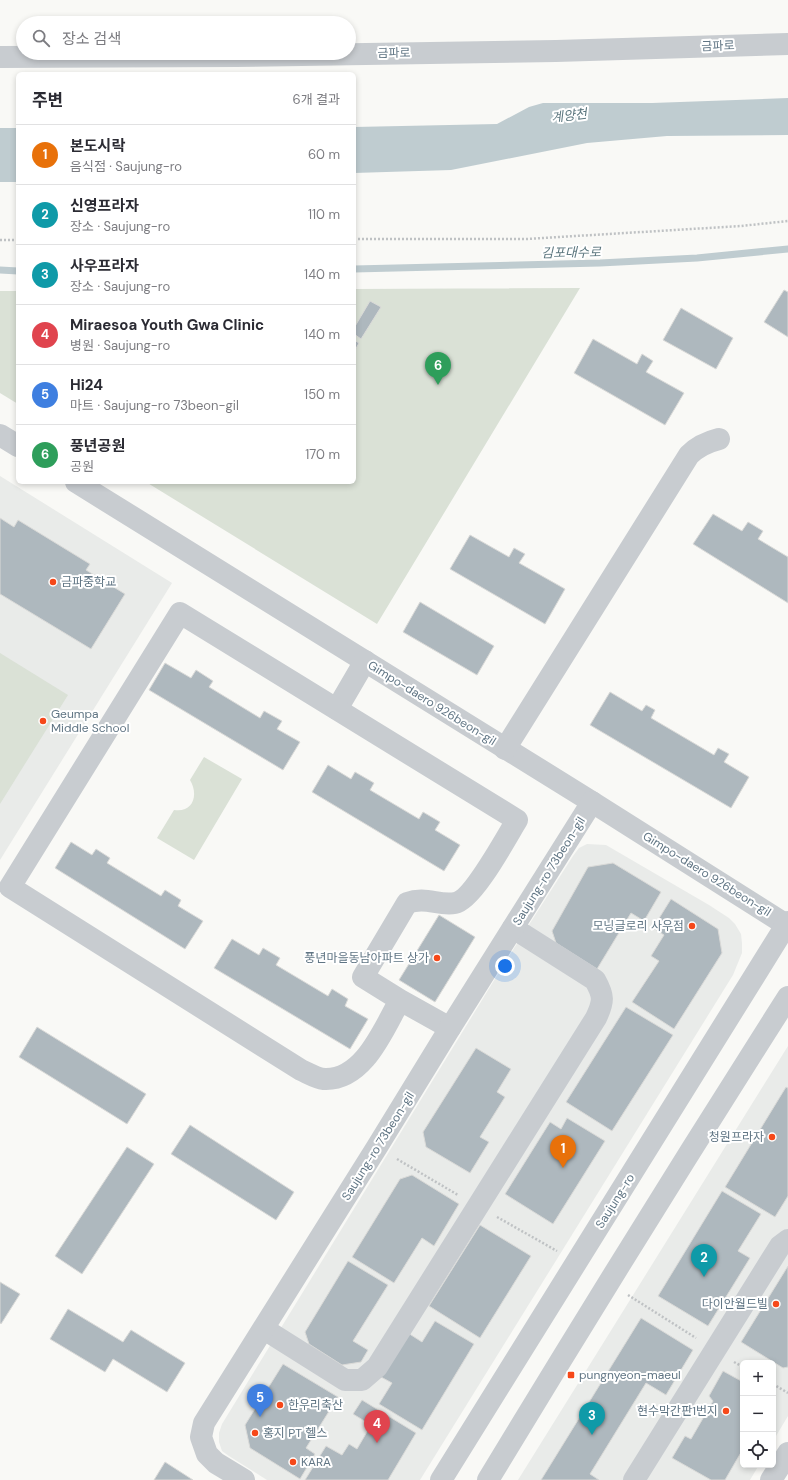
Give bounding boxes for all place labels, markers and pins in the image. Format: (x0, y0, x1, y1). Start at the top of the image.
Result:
pin: 6 (425, 352, 451, 385)
place label: 금파중학교 (61, 574, 116, 590)
marker: 금파중학교 (48, 577, 58, 587)
place label: Geumpa Middle School (51, 706, 129, 736)
marker: Geumpa Middle School (38, 716, 48, 726)
place label: 모닝글로리 사우점 (592, 918, 684, 934)
marker: 모닝글로리 사우점 (687, 921, 697, 931)
place label: 풍년마을동남아파트 상가 (304, 950, 429, 966)
marker: 풍년마을동남아파트 상가 (432, 953, 442, 963)
place label: 청원프라자 (709, 1129, 764, 1145)
marker: 청원프라자 (767, 1132, 777, 1142)
pin: 1 (550, 1135, 576, 1168)
pin: 2 (691, 1244, 717, 1277)
place label: 다이안월드빌 (702, 1296, 768, 1312)
marker: 다이안월드빌 (771, 1299, 781, 1309)
place label: pungnyeon-maeul (579, 1367, 681, 1383)
marker: pungnyeon-maeul (566, 1370, 576, 1380)
pin: 5 (247, 1384, 273, 1417)
place label: 한우리축산 (288, 1397, 343, 1413)
marker: 한우리축산 (275, 1400, 285, 1410)
pin: 3 (579, 1402, 605, 1435)
place label: 현수막간판1번지 (637, 1403, 718, 1419)
marker: 현수막간판1번지 (721, 1406, 731, 1416)
pin: 4 (364, 1410, 390, 1443)
place label: 홍지 PT 헬스 (263, 1425, 327, 1441)
marker: 홍지 PT 헬스 (250, 1428, 260, 1438)
place label: KARA (301, 1454, 331, 1470)
marker: KARA (288, 1457, 298, 1467)

